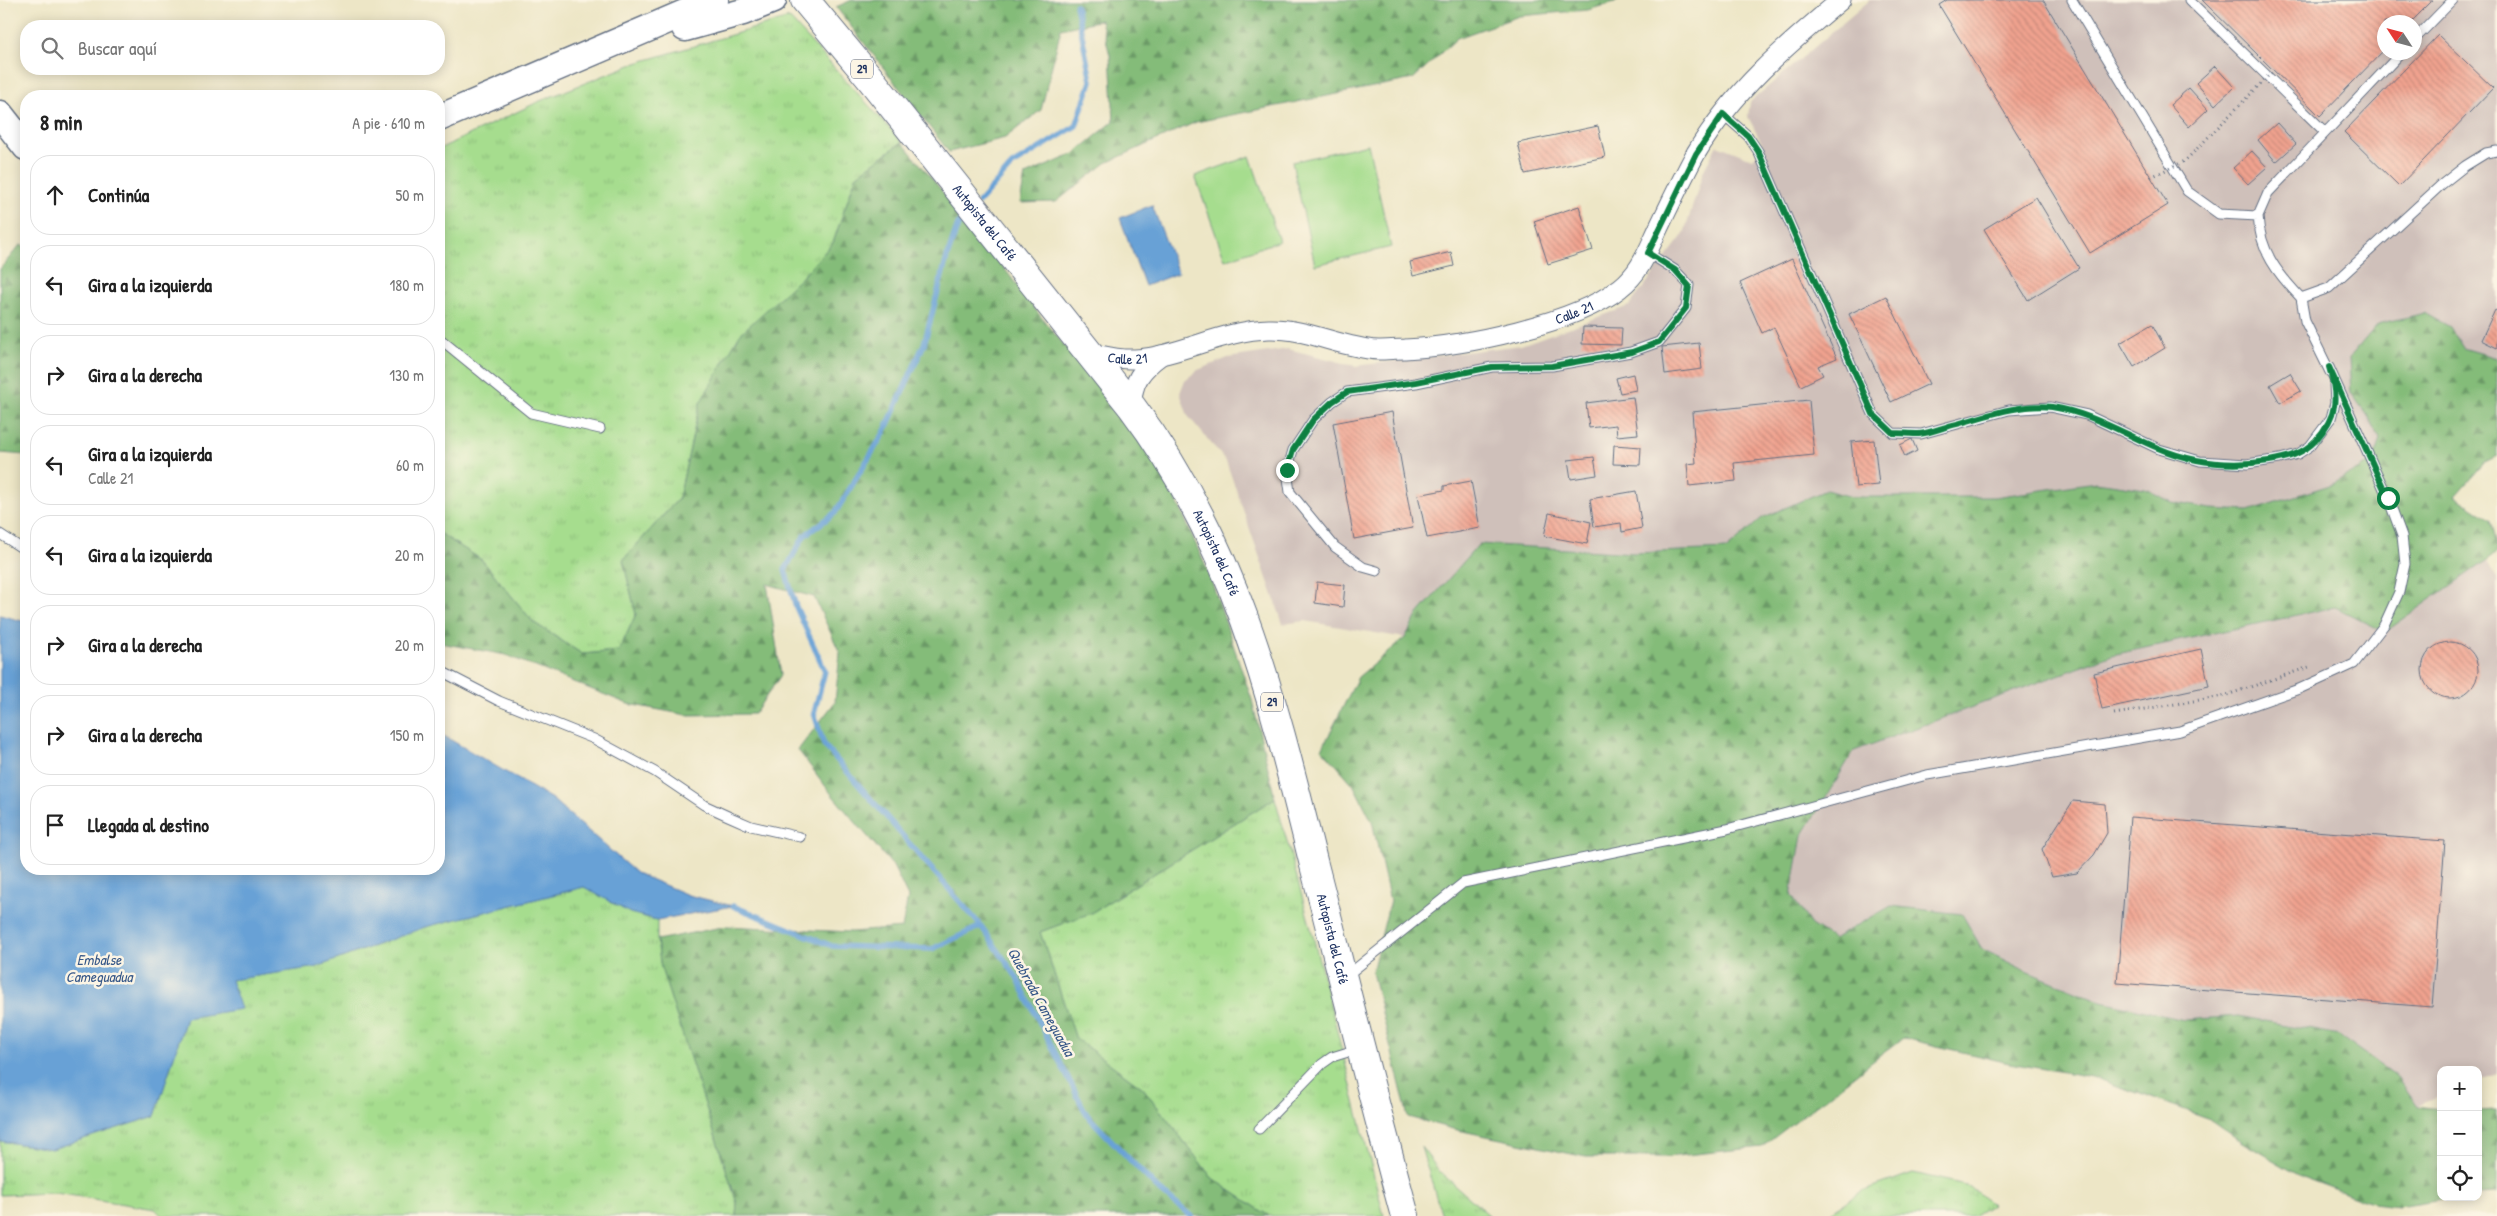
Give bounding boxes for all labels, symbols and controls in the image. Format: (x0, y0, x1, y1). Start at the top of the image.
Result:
north arrow (2377, 15, 2422, 60)
search box (20, 20, 445, 75)
icon: search (38, 34, 66, 62)
text: Buscar aquí (78, 35, 157, 61)
road number: 29 (851, 60, 873, 78)
text: 8 min (40, 108, 82, 137)
text: A pie · 610 m (352, 112, 425, 134)
street label: Autopista del Café (949, 180, 1022, 265)
icon: ahead (41, 181, 69, 209)
text: Continúa (88, 182, 149, 208)
text: 50 m (396, 184, 424, 206)
icon: left (41, 271, 69, 299)
text: Gira a la izquierda (88, 272, 212, 298)
text: 180 m (390, 274, 424, 296)
street label: Calle 21 (1552, 296, 1596, 328)
street label: Calle 21 (1106, 347, 1148, 368)
icon: right (41, 361, 69, 389)
text: Gira a la derecha (88, 362, 202, 388)
text: 130 m (389, 364, 424, 386)
text: Gira a la izquierda (88, 441, 212, 467)
icon: left (41, 451, 69, 479)
text: 60 m (396, 454, 424, 476)
route end (1276, 459, 1299, 482)
text: Calle 21 (88, 467, 133, 489)
route start (2377, 487, 2400, 510)
street label: Autopista del Café (1189, 506, 1245, 599)
icon: left (41, 541, 69, 569)
text: Gira a la izquierda (88, 542, 212, 568)
text: 20 m (395, 544, 424, 566)
icon: right (41, 631, 69, 659)
text: Gira a la derecha (88, 632, 202, 658)
text: 20 m (395, 634, 424, 656)
road number: 29 (1261, 692, 1283, 712)
icon: right (41, 721, 69, 749)
text: Gira a la derecha (88, 722, 202, 748)
text: 150 m (390, 724, 424, 746)
icon: arrive (41, 811, 69, 839)
text: Llegada al destino (88, 812, 209, 838)
street label: Autopista del Café (1313, 891, 1354, 987)
water label: Quebrada Cameguadua (1003, 944, 1081, 1062)
water label: Embalse Cameguadua (66, 949, 134, 987)
map controls (2437, 1066, 2482, 1201)
button: + (2437, 1066, 2482, 1111)
button: − (2437, 1111, 2482, 1156)
button: locate (2437, 1156, 2482, 1201)

